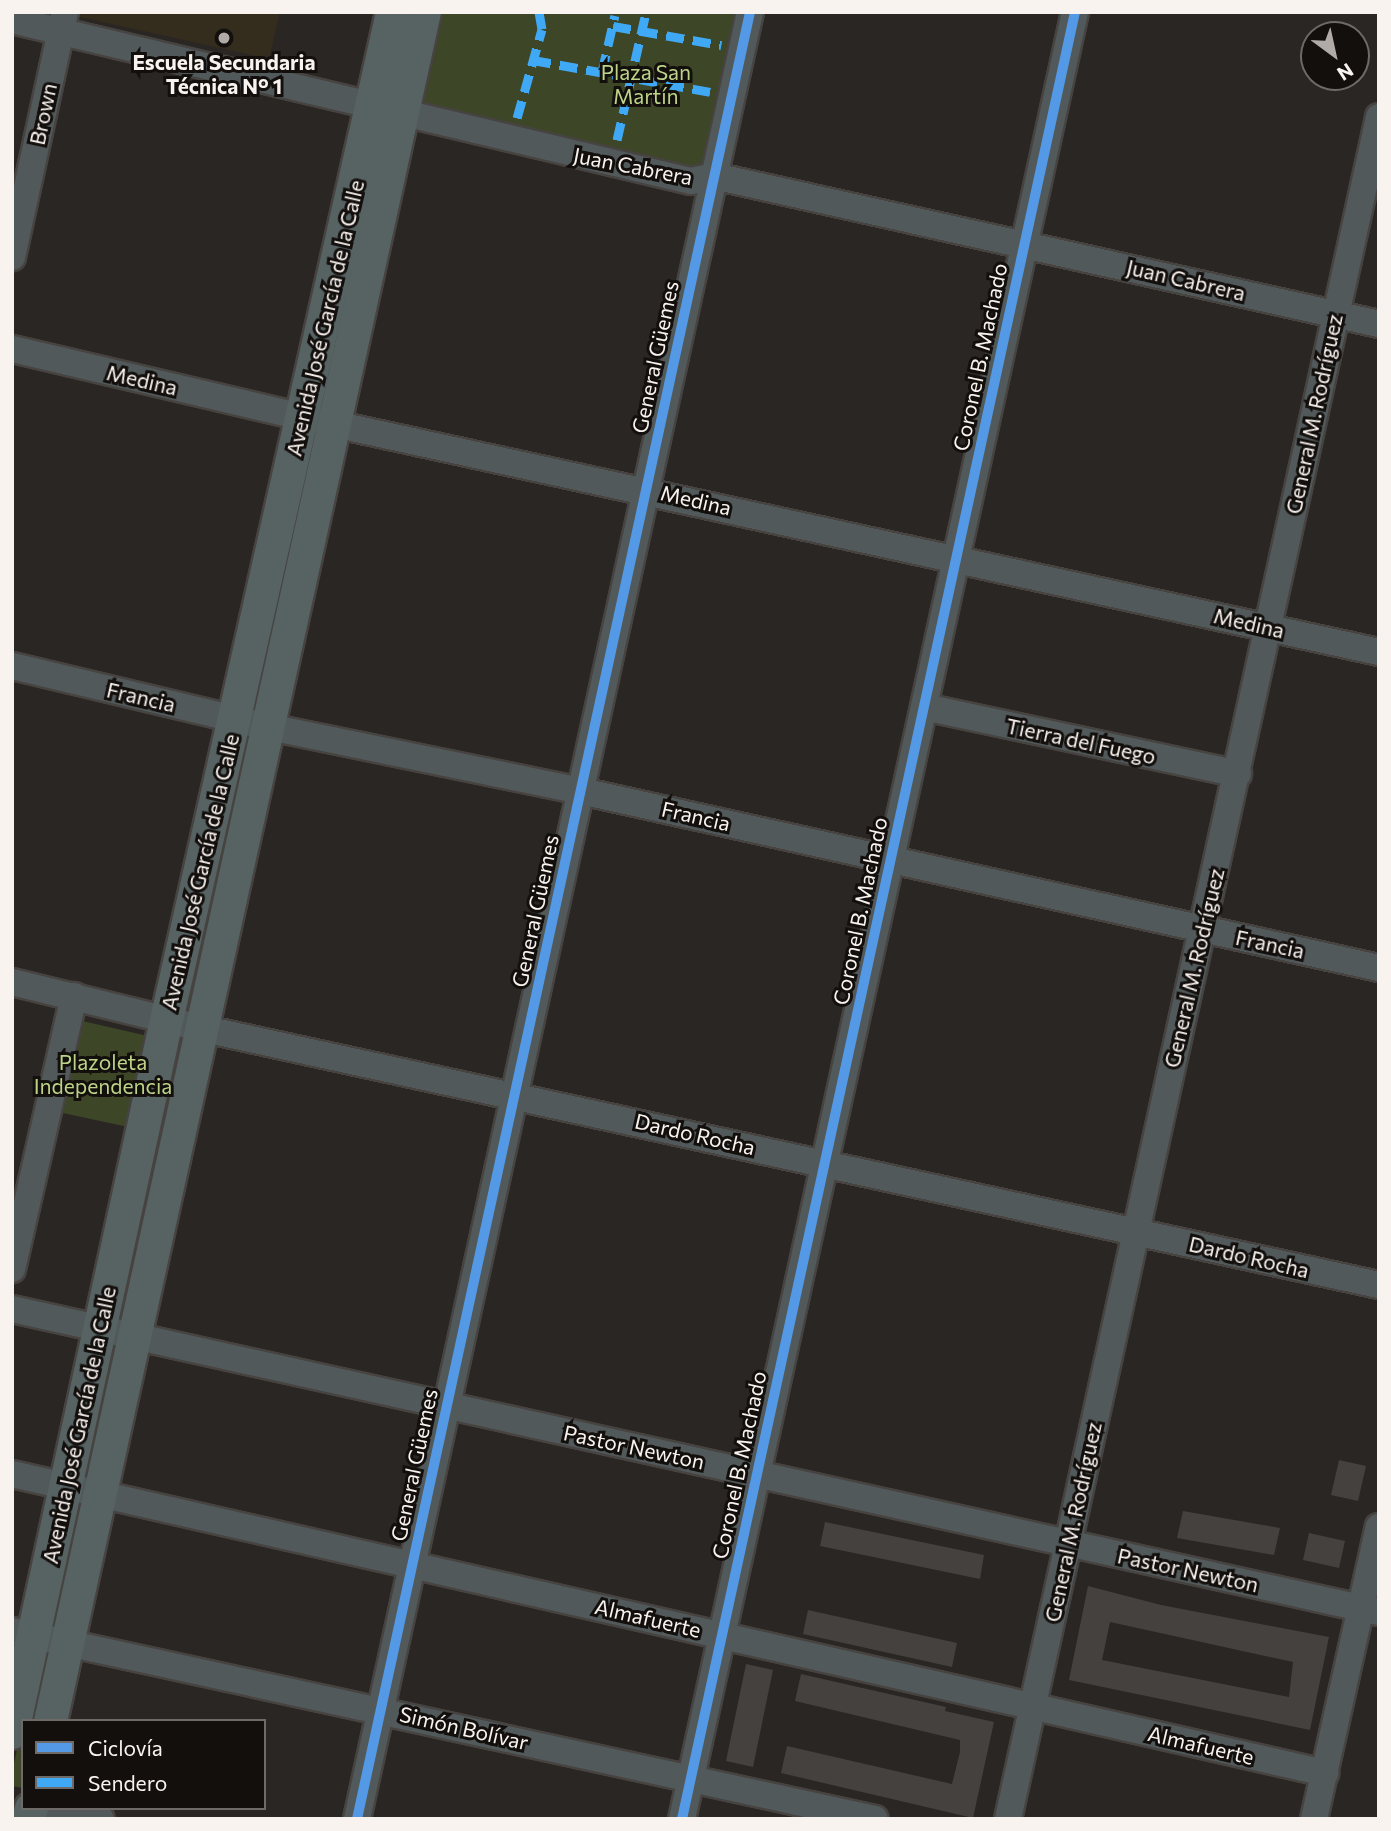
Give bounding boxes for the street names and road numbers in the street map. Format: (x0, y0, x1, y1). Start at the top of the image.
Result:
street label: Brown (24, 81, 62, 147)
street label: Juan Cabrera (571, 142, 695, 190)
street label: Avenida José García de la Calle (281, 177, 369, 459)
street label: Juan Cabrera (1124, 254, 1248, 306)
street label: Coronel B. Machado (948, 261, 1012, 453)
street label: General Güemes (627, 278, 683, 436)
street label: General M. Rodríguez (1281, 312, 1347, 516)
street label: Medina (104, 360, 180, 400)
street label: Medina (658, 480, 734, 520)
street label: Medina (1211, 603, 1287, 643)
street label: Francia (104, 677, 178, 717)
street label: Tierra del Fuego (1004, 713, 1158, 769)
street label: Avenida José García de la Calle (156, 731, 244, 1013)
street label: Francia (659, 796, 733, 836)
street label: Coronel B. Machado (828, 815, 892, 1007)
street label: General Güemes (507, 832, 563, 990)
street label: General M. Rodríguez (1159, 866, 1229, 1070)
street label: Francia (1233, 924, 1307, 964)
street label: Dardo Rocha (632, 1108, 758, 1160)
street label: Dardo Rocha (1186, 1231, 1312, 1283)
street label: Avenida José García de la Calle (37, 1284, 121, 1566)
street label: Coronel B. Machado (707, 1369, 771, 1561)
street label: General Güemes (386, 1386, 442, 1544)
street label: Pastor Newton (561, 1420, 707, 1474)
street label: General M. Rodríguez (1040, 1420, 1106, 1624)
street label: Pastor Newton (1115, 1543, 1261, 1597)
street label: Almafuerte (592, 1594, 704, 1642)
street label: Simón Bolívar (397, 1701, 531, 1755)
street label: Almafuerte (1145, 1721, 1257, 1769)

